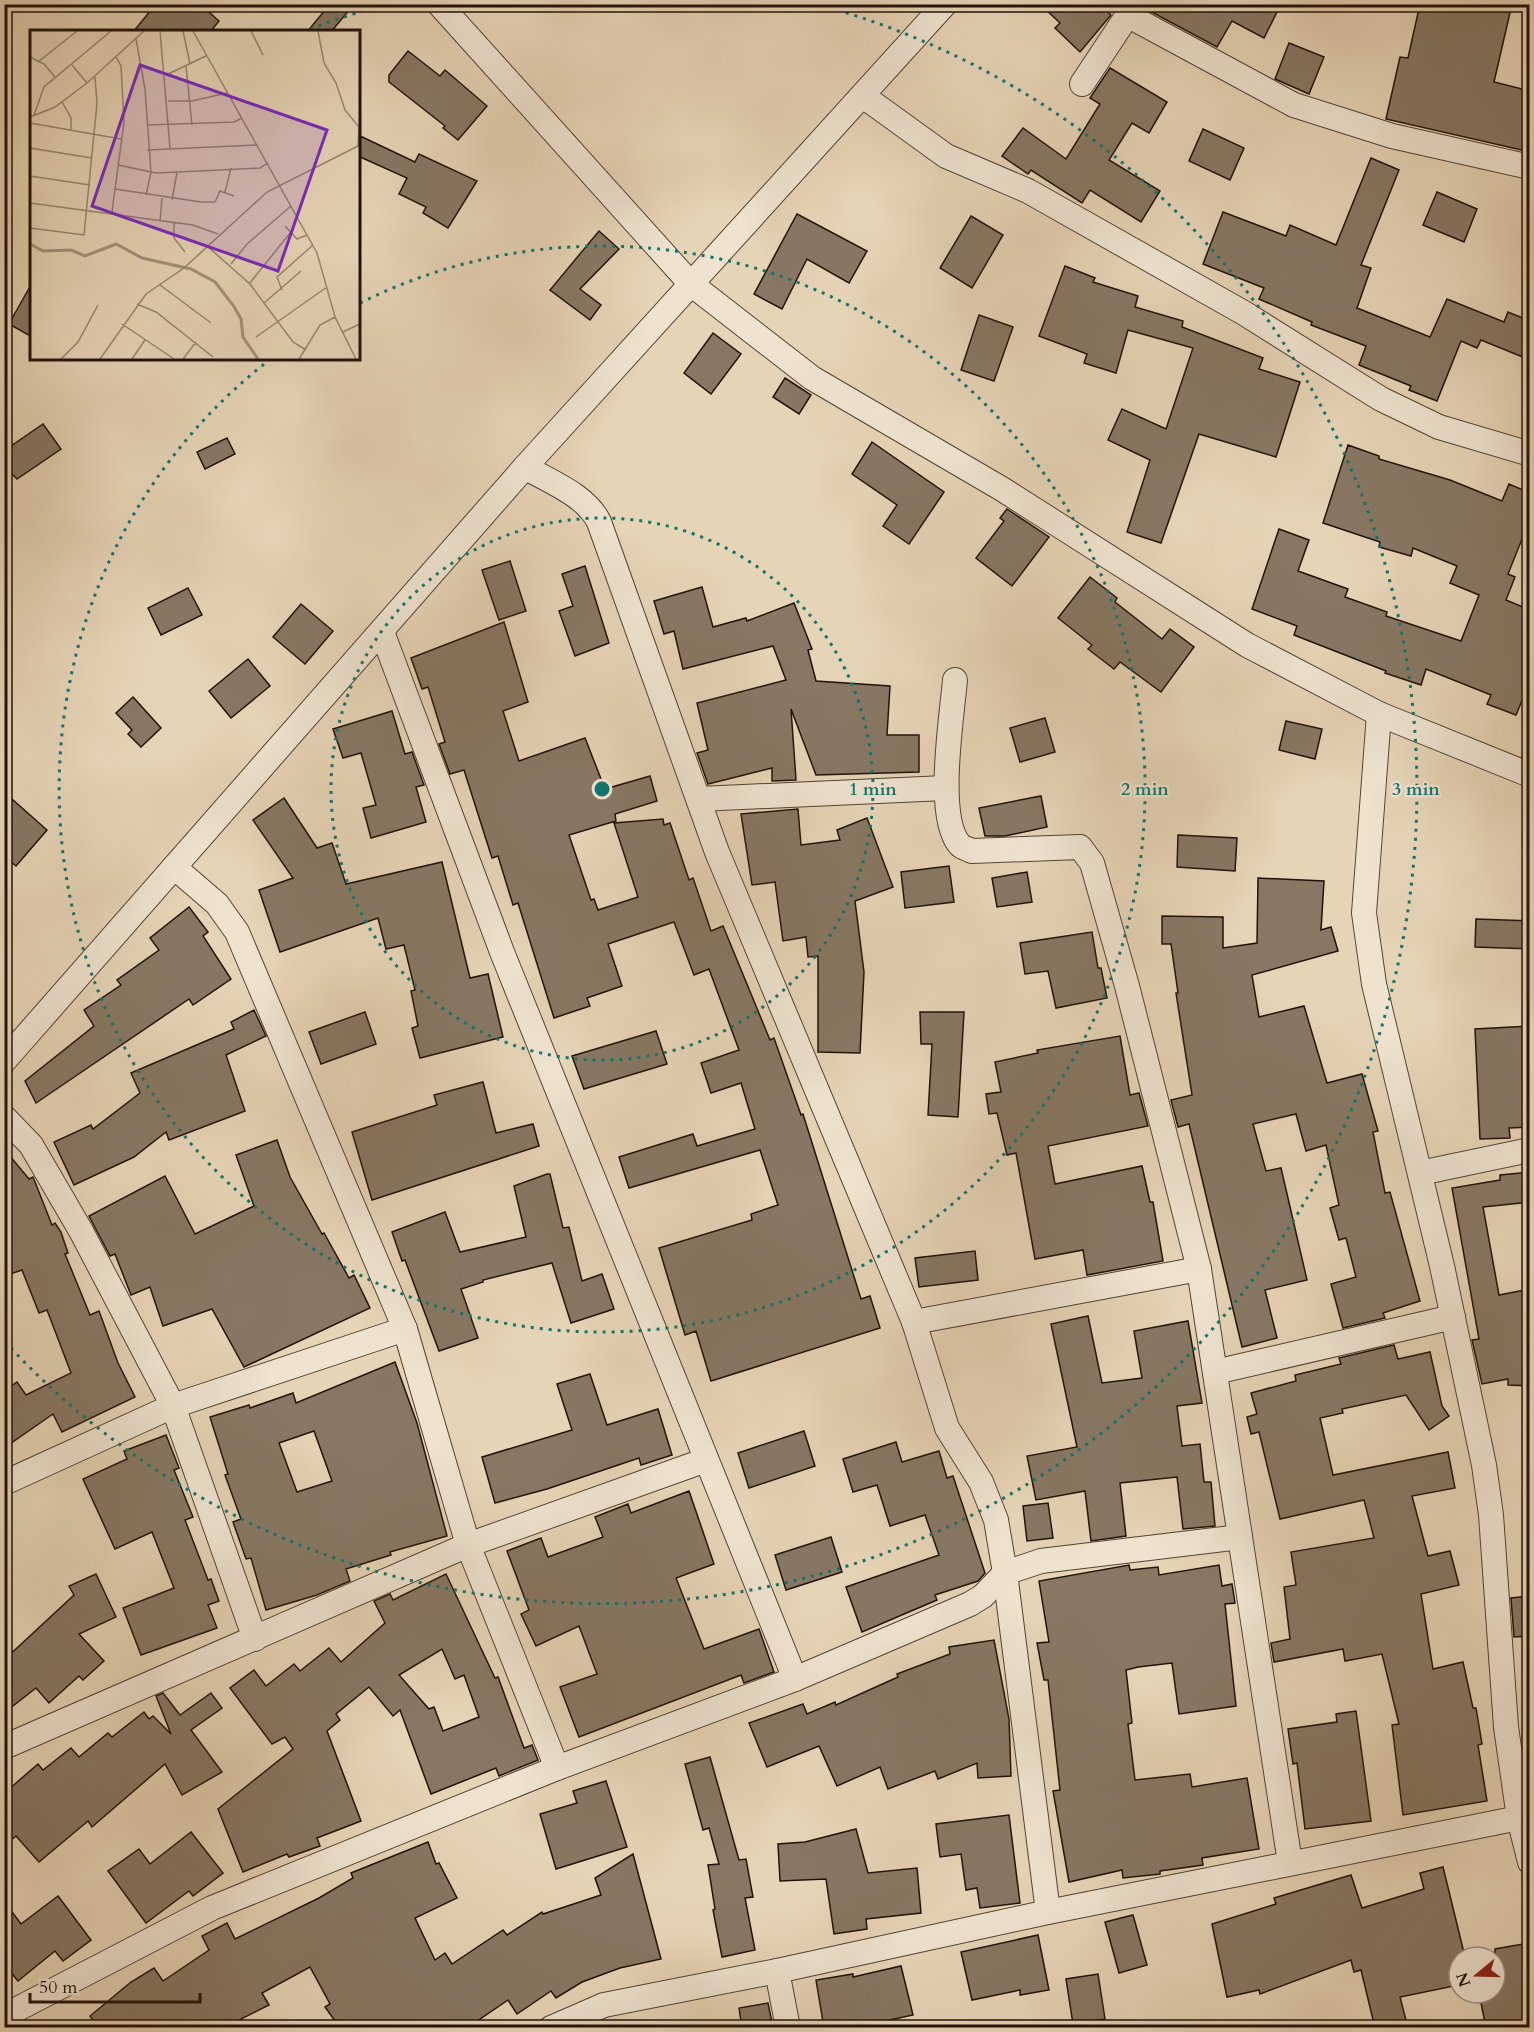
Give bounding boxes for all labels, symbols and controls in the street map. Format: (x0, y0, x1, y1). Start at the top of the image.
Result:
inset map (30, 30, 360, 360)
text: 1 min (849, 777, 897, 802)
text: 2 min (1121, 777, 1169, 802)
text: 3 min (1392, 777, 1440, 802)
centre of rings (592, 779, 612, 799)
north arrow (1447, 1945, 1507, 2005)
scale bar (30, 1966, 200, 2004)
text: N (1451, 1969, 1476, 1990)
text: 50 m (39, 1975, 78, 2000)

